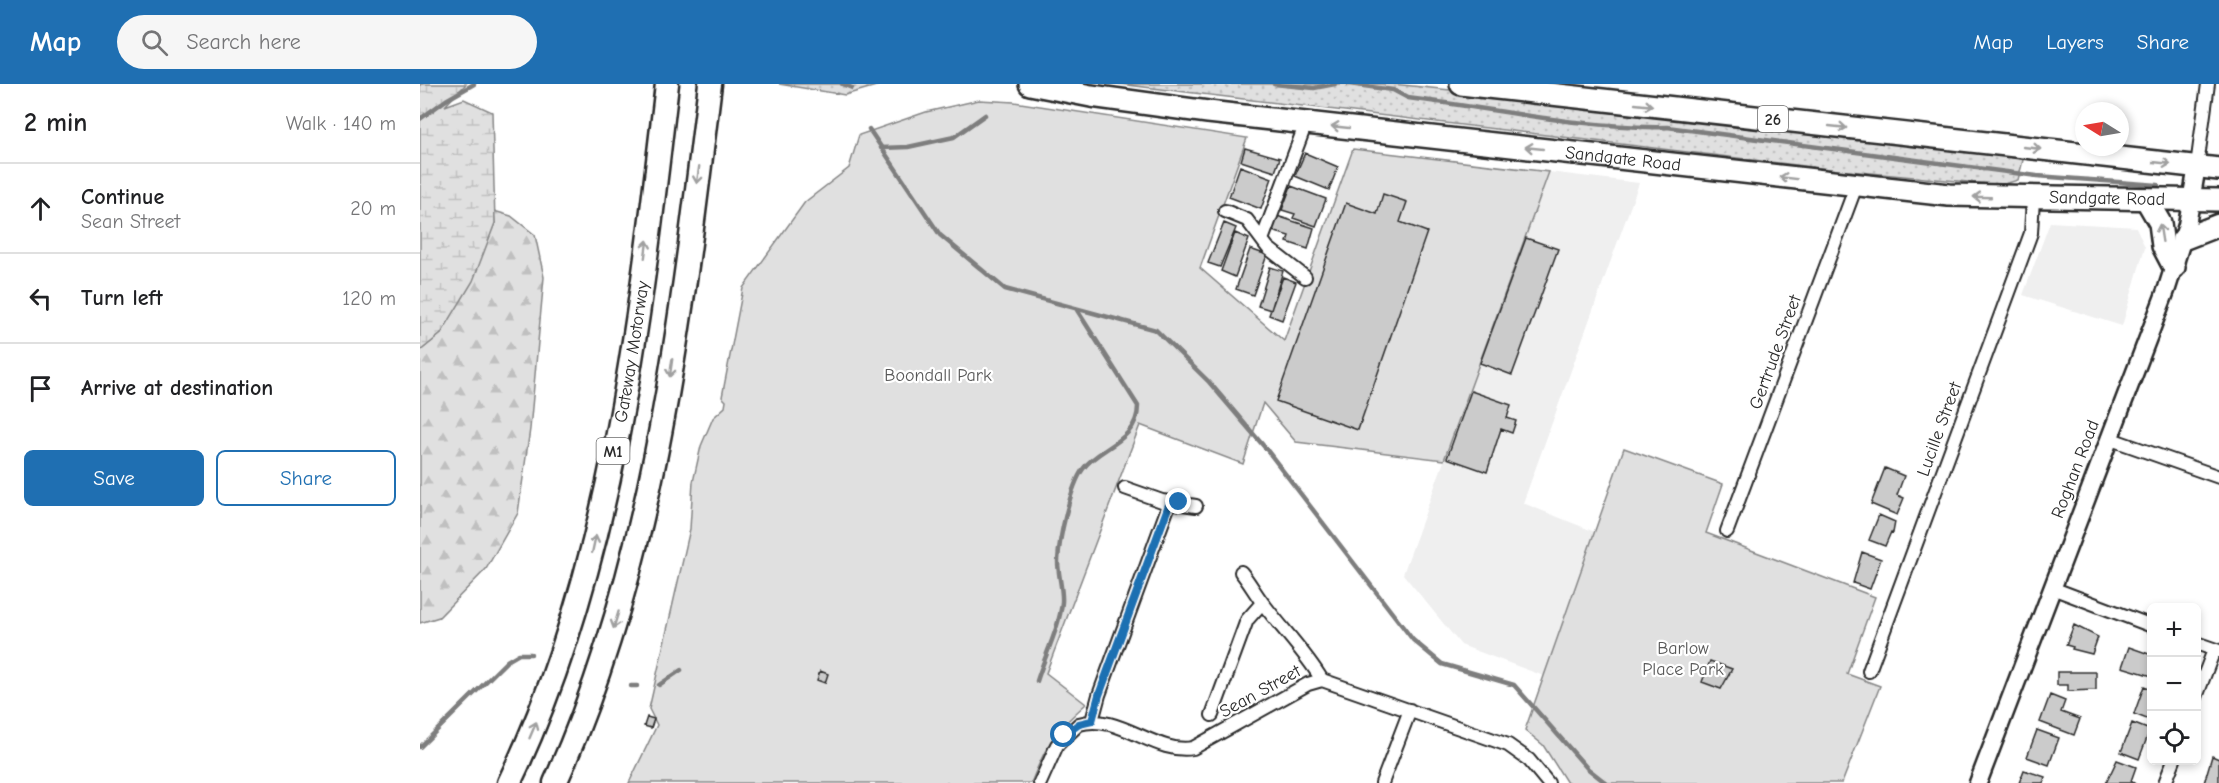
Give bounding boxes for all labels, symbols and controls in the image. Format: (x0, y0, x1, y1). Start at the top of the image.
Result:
search box (117, 15, 537, 69)
text: Map (30, 26, 81, 58)
icon: search (138, 26, 171, 59)
text: Search here (186, 29, 301, 55)
text: Map (1974, 30, 2013, 54)
text: Layers (2046, 30, 2104, 54)
text: Share (2137, 30, 2189, 54)
one-way arrow (1634, 100, 1654, 111)
north arrow (2075, 102, 2129, 156)
road number: 26 (1758, 106, 1788, 132)
text: 2 min (24, 108, 87, 138)
text: Walk · 140 m (286, 112, 396, 135)
one-way arrow (1331, 121, 1350, 132)
one-way arrow (1828, 121, 1848, 132)
one-way arrow (1524, 142, 1544, 153)
street label: Sandgate Road (1564, 142, 1682, 176)
one-way arrow (2022, 143, 2041, 154)
one-way arrow (2152, 157, 2172, 168)
one-way arrow (692, 165, 703, 185)
one-way arrow (1779, 172, 1799, 183)
text: Continue (81, 184, 164, 210)
street label: Sandgate Road (2049, 187, 2165, 210)
one-way arrow (1973, 191, 1993, 202)
icon: ahead (24, 192, 57, 225)
text: 20 m (350, 197, 396, 220)
text: Sean Street (81, 210, 180, 233)
one-way arrow (2155, 223, 2166, 243)
one-way arrow (640, 240, 651, 260)
street label: Gateway Motorway (610, 279, 654, 424)
icon: left (24, 282, 57, 315)
text: Turn left (81, 285, 163, 311)
text: 120 m (342, 287, 396, 310)
street label: Gertrude Street (1745, 291, 1806, 412)
one-way arrow (665, 358, 676, 378)
park label: Boondall Park (884, 365, 992, 386)
icon: arrive (24, 372, 57, 405)
text: Arrive at destination (81, 375, 273, 401)
street label: Lucille Street (1913, 378, 1967, 479)
street label: Roghan Road (2047, 417, 2104, 521)
road number: M1 (596, 438, 630, 464)
button: Save (24, 450, 204, 506)
button: Share (216, 450, 396, 506)
route end (1165, 488, 1191, 514)
one-way arrow (588, 535, 600, 554)
map controls (2147, 603, 2201, 765)
button: + (2147, 603, 2201, 657)
one-way arrow (610, 610, 621, 629)
park label: Barlow Place Park (1642, 638, 1724, 680)
button: − (2147, 657, 2201, 711)
street label: Sean Street (1216, 660, 1305, 722)
button: locate (2147, 711, 2201, 765)
one-way arrow (528, 721, 539, 739)
route start (1050, 721, 1076, 747)

